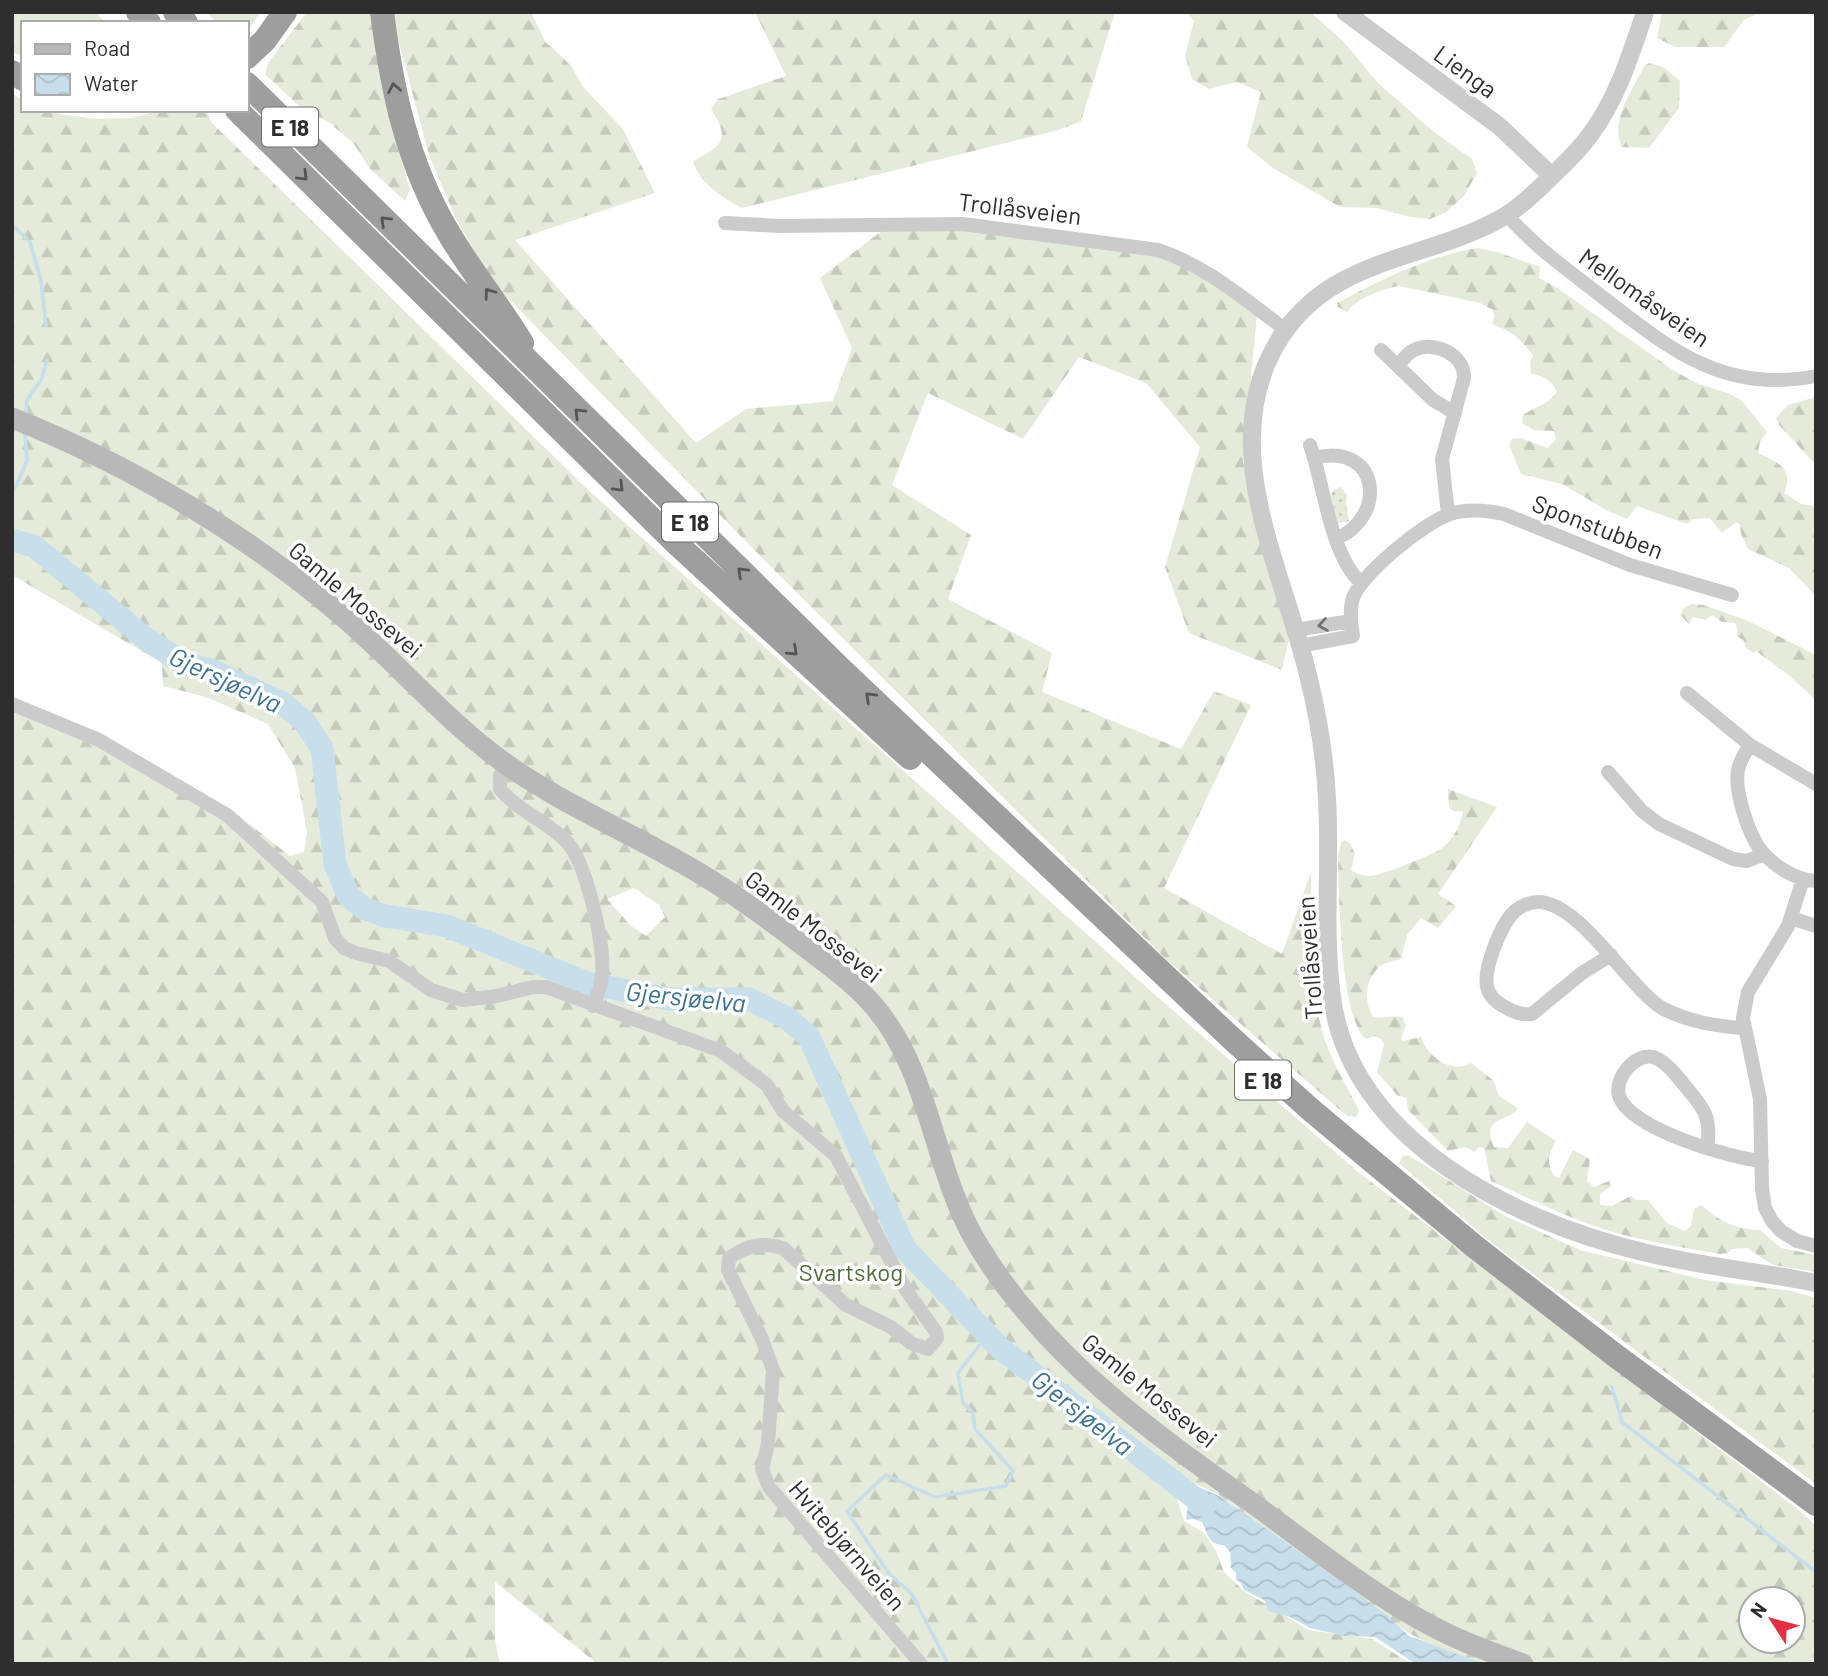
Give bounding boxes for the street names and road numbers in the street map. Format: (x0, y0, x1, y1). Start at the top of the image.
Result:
street label: Lienga (1429, 39, 1503, 103)
road number: E 18 (262, 108, 318, 146)
street label: Trollåsveien (957, 186, 1083, 230)
street label: Mellomåsveien (1574, 241, 1716, 353)
street label: Sponstubben (1528, 488, 1668, 564)
road number: E 18 (662, 502, 718, 542)
street label: Gamle Mossevei (283, 535, 429, 663)
street label: Gamle Mossevei (740, 864, 888, 988)
street label: Trollåsveien (1290, 895, 1328, 1021)
road number: E 18 (1235, 1060, 1291, 1100)
street label: Gamle Mossevei (1077, 1327, 1223, 1453)
street label: Hvitebjørnveien (784, 1474, 912, 1616)

